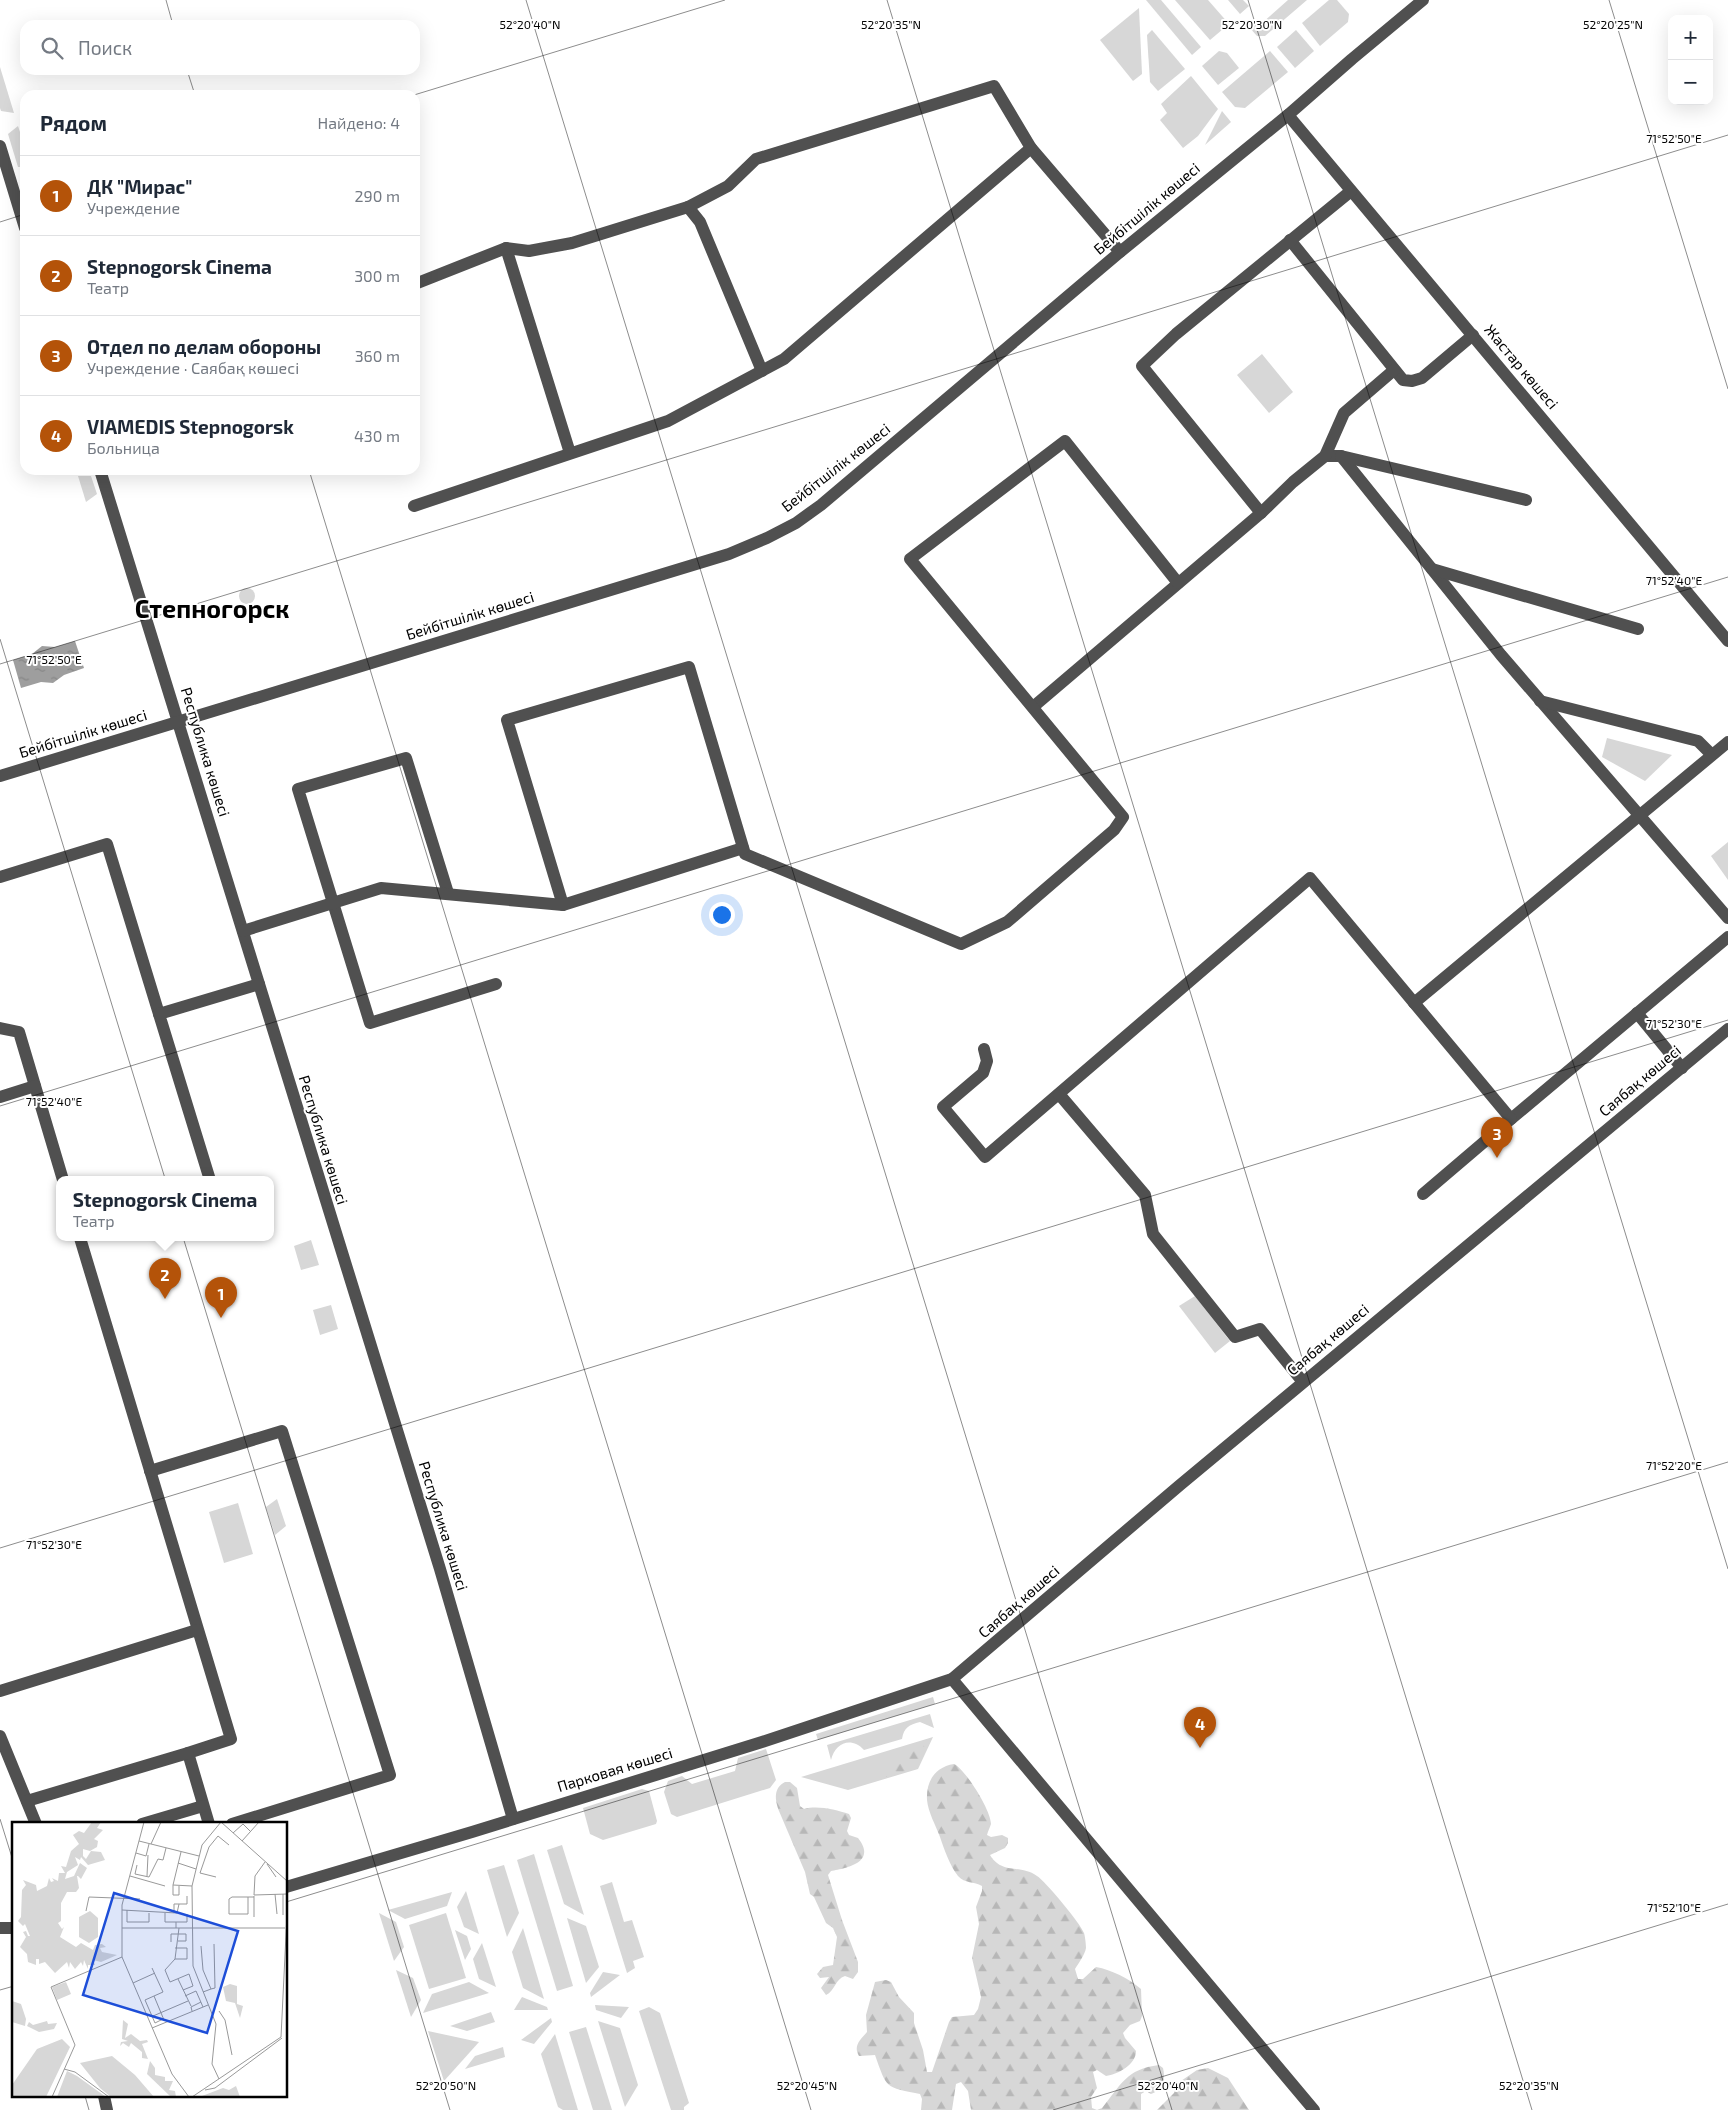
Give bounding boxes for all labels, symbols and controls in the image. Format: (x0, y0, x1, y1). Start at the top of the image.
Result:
map controls (1668, 15, 1713, 105)
button: + (1668, 15, 1713, 60)
text: 52°20'40"N (499, 17, 561, 31)
text: 52°20'35"N (861, 17, 921, 31)
text: 52°20'30"N (1222, 17, 1282, 31)
text: 52°20'25"N (1583, 17, 1643, 31)
search box (20, 20, 420, 75)
icon: search (38, 34, 66, 62)
text: Поиск (78, 36, 132, 59)
button: − (1668, 60, 1713, 105)
text: Рядом (40, 110, 107, 135)
text: Найдено: 4 (317, 113, 400, 132)
text: 71°52'50"E (1646, 131, 1702, 145)
street label: Бейбітшілік көшесі (1090, 159, 1203, 258)
text: ДК "Мирас" (87, 175, 192, 198)
text: 1 (53, 186, 59, 205)
text: 290 m (355, 186, 400, 205)
text: Учреждение (87, 198, 180, 217)
text: Stepnogorsk Cinema (87, 255, 272, 278)
text: 2 (51, 266, 61, 285)
text: 300 m (354, 266, 400, 285)
text: Театр (87, 278, 129, 297)
street label: Жастар көшесі (1481, 320, 1562, 412)
text: Отдел по делам обороны (87, 335, 321, 358)
text: 3 (51, 346, 61, 365)
text: 360 m (355, 346, 400, 365)
text: Учреждение · Саябақ көшесі (87, 358, 299, 377)
text: VIAMEDIS Stepnogorsk (87, 415, 294, 438)
street label: Бейбітшілік көшесі (777, 419, 893, 515)
text: 4 (51, 426, 61, 445)
text: 430 m (354, 426, 400, 445)
text: Больница (87, 438, 160, 457)
text: 71°52'40"E (1646, 573, 1702, 587)
street label: Бейбітшілік көшесі (404, 587, 536, 643)
district label: Степногорск (135, 593, 289, 623)
text: 71°52'50"E (26, 652, 82, 666)
street label: Республика көшесі (177, 685, 234, 819)
street label: Бейбітшілік көшесі (17, 705, 149, 761)
your location (709, 902, 735, 928)
text: 71°52'30"E (1646, 1016, 1702, 1030)
street label: Саябақ көшесі (1595, 1041, 1684, 1120)
street label: Республика көшесі (295, 1073, 352, 1207)
text: 71°52'40"E (26, 1094, 82, 1108)
pin: 3 (1481, 1117, 1513, 1158)
popup (56, 1176, 274, 1241)
text: Stepnogorsk Cinema (73, 1188, 257, 1211)
text: Театр (73, 1211, 115, 1230)
pin: 2 (149, 1258, 181, 1299)
pin: 1 (205, 1277, 237, 1318)
street label: Саябақ көшесі (1283, 1300, 1372, 1379)
text: 71°52'20"E (1646, 1458, 1702, 1472)
street label: Республика көшесі (415, 1459, 472, 1593)
text: 71°52'30"E (26, 1537, 82, 1551)
street label: Саябақ көшесі (974, 1561, 1063, 1641)
pin: 4 (1184, 1707, 1216, 1748)
street label: Парковая көшесі (555, 1743, 674, 1795)
inset map (12, 1822, 288, 2098)
text: 71°52'10"E (1647, 1900, 1701, 1914)
text: 52°20'50"N (416, 2078, 476, 2092)
text: 52°20'45"N (777, 2078, 837, 2092)
text: 52°20'40"N (1137, 2078, 1199, 2092)
text: 52°20'35"N (1499, 2078, 1559, 2092)

